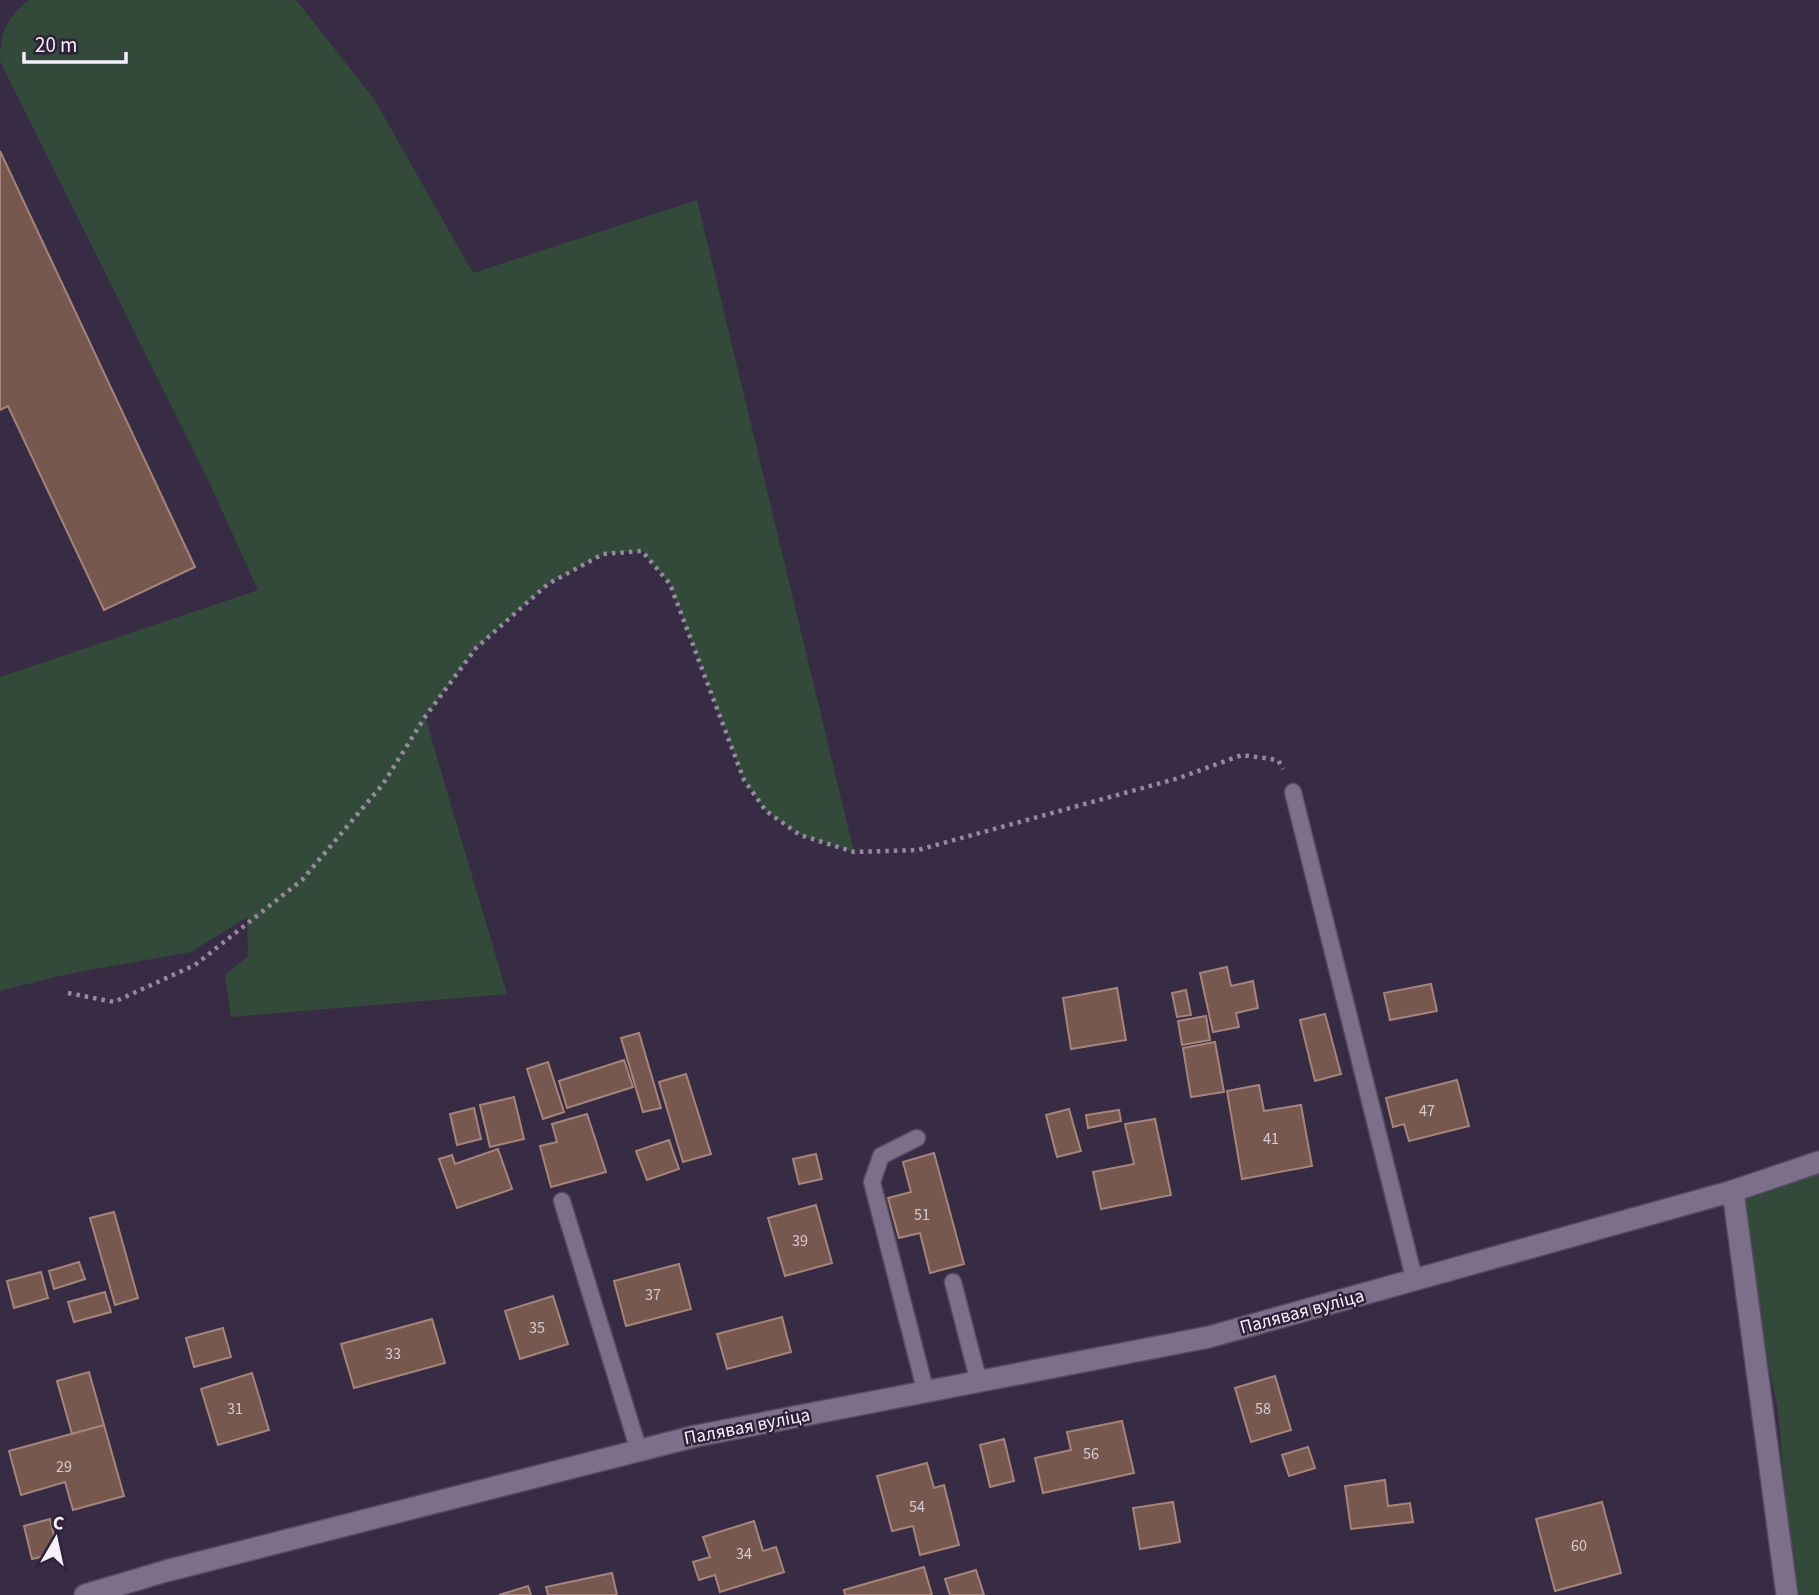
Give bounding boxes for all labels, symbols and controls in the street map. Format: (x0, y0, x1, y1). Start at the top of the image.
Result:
scale bar (24, 21, 126, 65)
text: 20 m (35, 30, 77, 60)
house number: 47 (1419, 1100, 1435, 1122)
house number: 41 (1263, 1128, 1279, 1150)
house number: 51 (914, 1204, 930, 1226)
house number: 39 (792, 1230, 808, 1252)
street label: Палявая вуліца (1237, 1282, 1367, 1342)
house number: 37 (645, 1284, 661, 1306)
house number: 35 (529, 1317, 545, 1339)
house number: 33 (385, 1343, 401, 1365)
house number: 31 (227, 1398, 243, 1420)
house number: 58 (1255, 1398, 1271, 1420)
street label: Палявая вуліца (682, 1402, 812, 1452)
house number: 56 (1083, 1443, 1099, 1465)
house number: 29 (56, 1456, 72, 1478)
house number: 54 (909, 1496, 925, 1518)
north arrow (21, 1504, 91, 1574)
text: С (51, 1509, 66, 1538)
house number: 60 (1571, 1535, 1587, 1557)
house number: 34 (736, 1543, 752, 1565)

